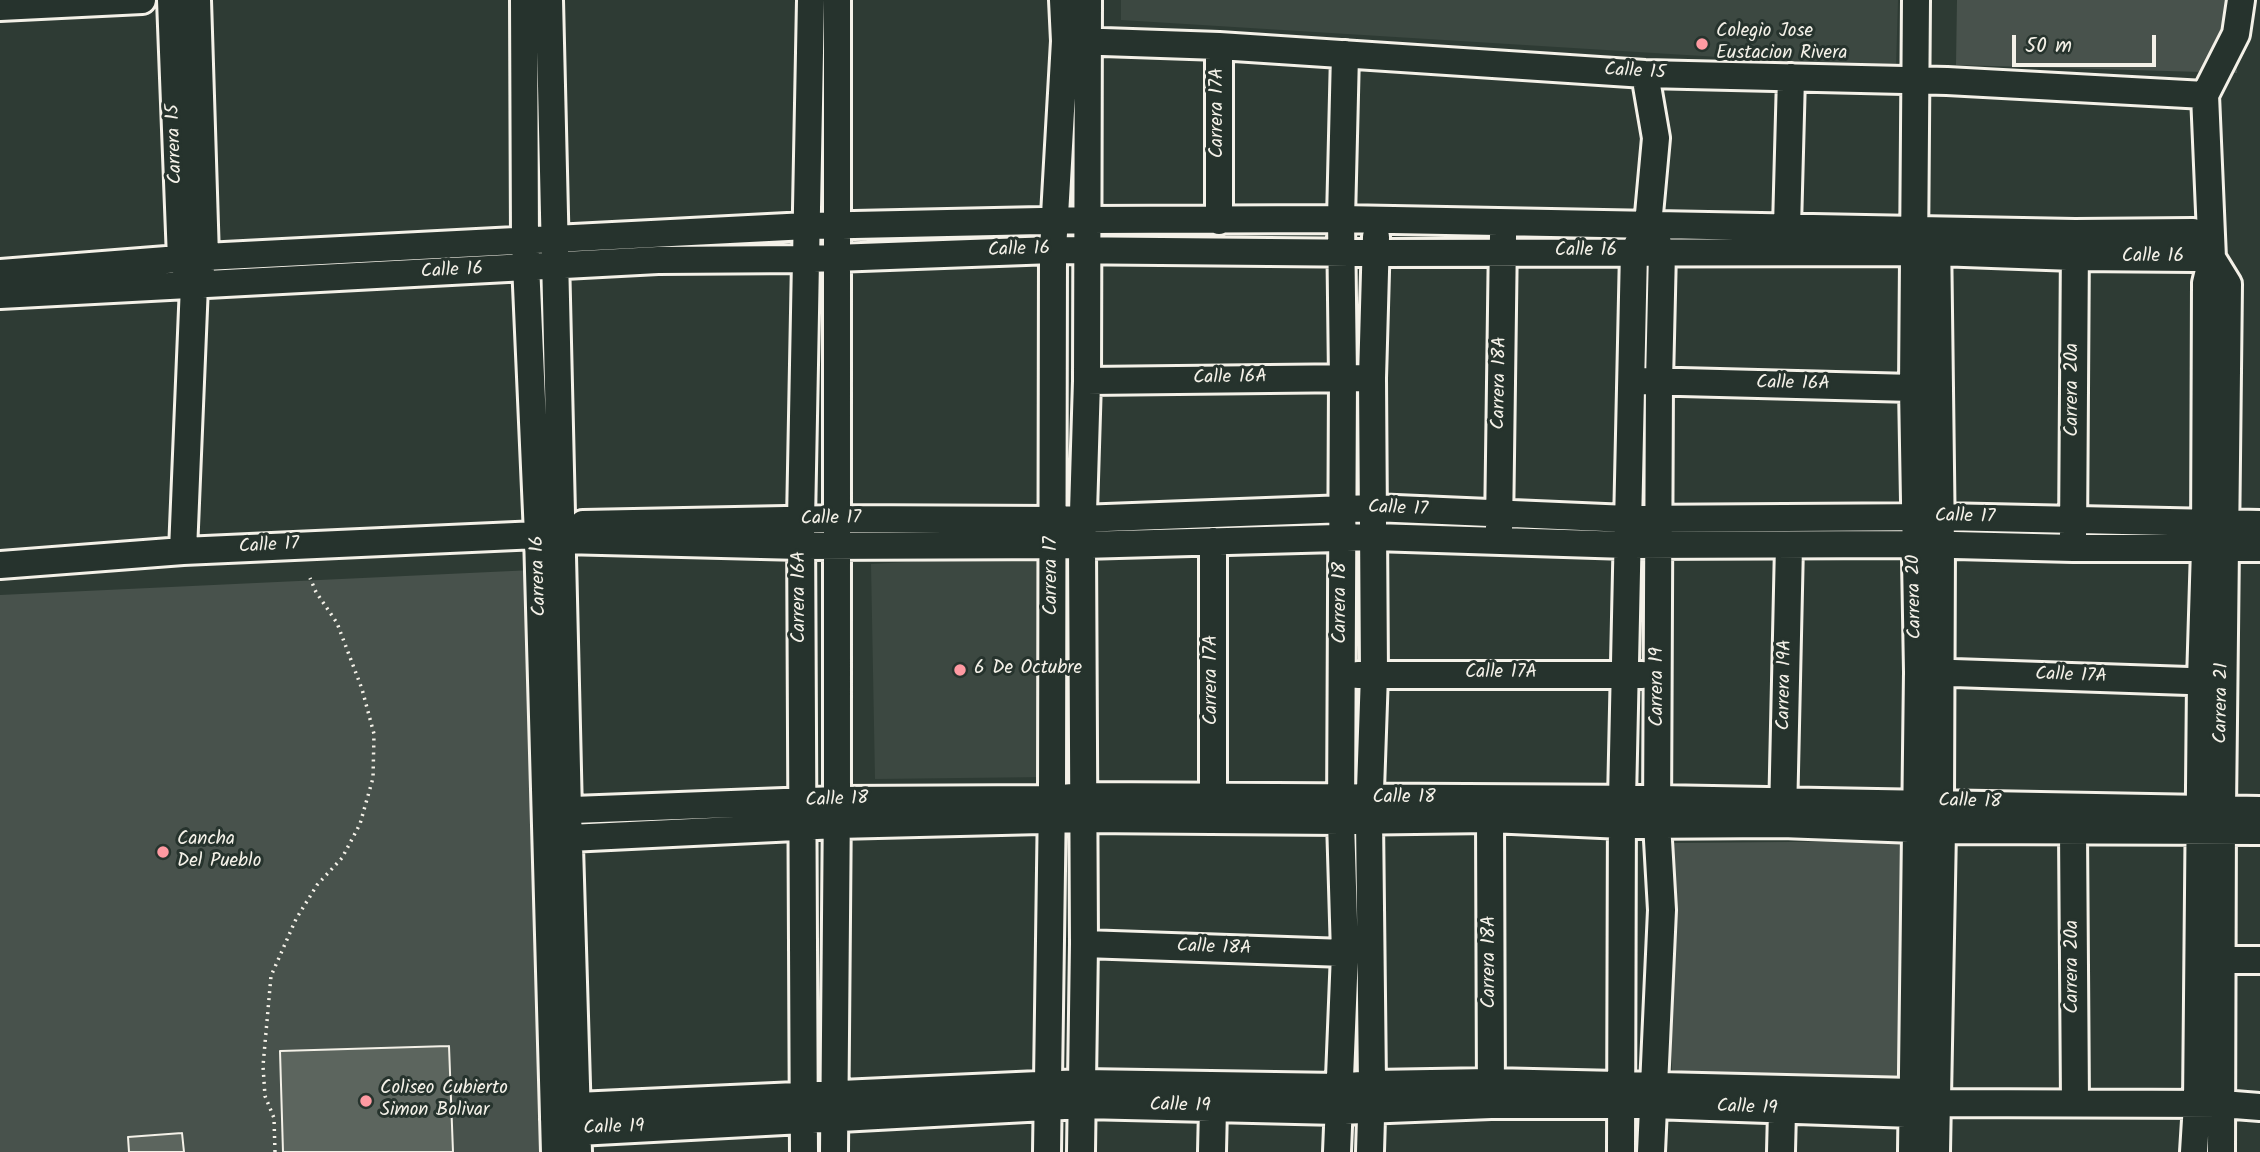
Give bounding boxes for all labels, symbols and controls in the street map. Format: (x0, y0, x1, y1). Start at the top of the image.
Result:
scale bar (2015, 21, 2158, 65)
place label: Colegio Jose Eustacion Rivera (1716, 22, 1847, 66)
text: 50 m (2025, 30, 2072, 63)
marker: Colegio Jose Eustacion Rivera (1694, 36, 1710, 52)
street label: Calle 15 (1603, 60, 1667, 86)
street label: Carrera 17A (1208, 68, 1230, 158)
street label: Carrera 15 (163, 103, 189, 185)
street label: Calle 16 (987, 239, 1051, 263)
street label: Calle 16 (1555, 241, 1617, 263)
street label: Calle 16 (2122, 247, 2184, 269)
street label: Calle 16 (420, 259, 484, 285)
street label: Carrera 18A (1489, 336, 1513, 430)
street label: Carrera 20a (2063, 343, 2085, 437)
street label: Calle 16A (1193, 367, 1267, 391)
street label: Calle 16A (1756, 373, 1830, 397)
street label: Calle 17 (1367, 498, 1429, 522)
street label: Calle 17 (1935, 506, 1995, 530)
street label: Calle 17 (801, 508, 861, 532)
street label: Calle 17 (238, 534, 300, 560)
street label: Carrera 16 (527, 535, 553, 617)
street label: Carrera 17 (1042, 537, 1064, 615)
street label: Carrera 16A (790, 551, 812, 643)
street label: Carrera 20 (1904, 554, 1928, 640)
street label: Carrera 18 (1331, 562, 1353, 644)
street label: Carrera 17A (1202, 635, 1224, 725)
street label: Carrera 19A (1774, 639, 1798, 731)
street label: Carrera 19 (1648, 647, 1670, 727)
place label: 6 De Octubre (974, 659, 1082, 681)
marker: 6 De Octubre (952, 662, 968, 678)
street label: Carrera 21 (2211, 662, 2235, 744)
street label: Calle 17A (1465, 663, 1537, 685)
street label: Calle 17A (2035, 664, 2107, 690)
street label: Calle 18 (1372, 788, 1436, 810)
street label: Calle 18 (805, 789, 869, 813)
street label: Calle 18 (1938, 791, 2002, 815)
place label: Cancha Del Pueblo (177, 830, 261, 874)
marker: Cancha Del Pueblo (155, 844, 171, 860)
street label: Carrera 18A (1480, 915, 1502, 1009)
street label: Carrera 20a (2063, 920, 2085, 1014)
street label: Calle 18A (1176, 936, 1252, 962)
place label: Coliseo Cubierto Simon Bolivar (380, 1079, 508, 1123)
marker: Coliseo Cubierto Simon Bolivar (358, 1093, 374, 1109)
street label: Calle 19 (1149, 1095, 1211, 1119)
street label: Calle 19 (1716, 1097, 1778, 1121)
street label: Calle 19 (583, 1117, 645, 1141)

